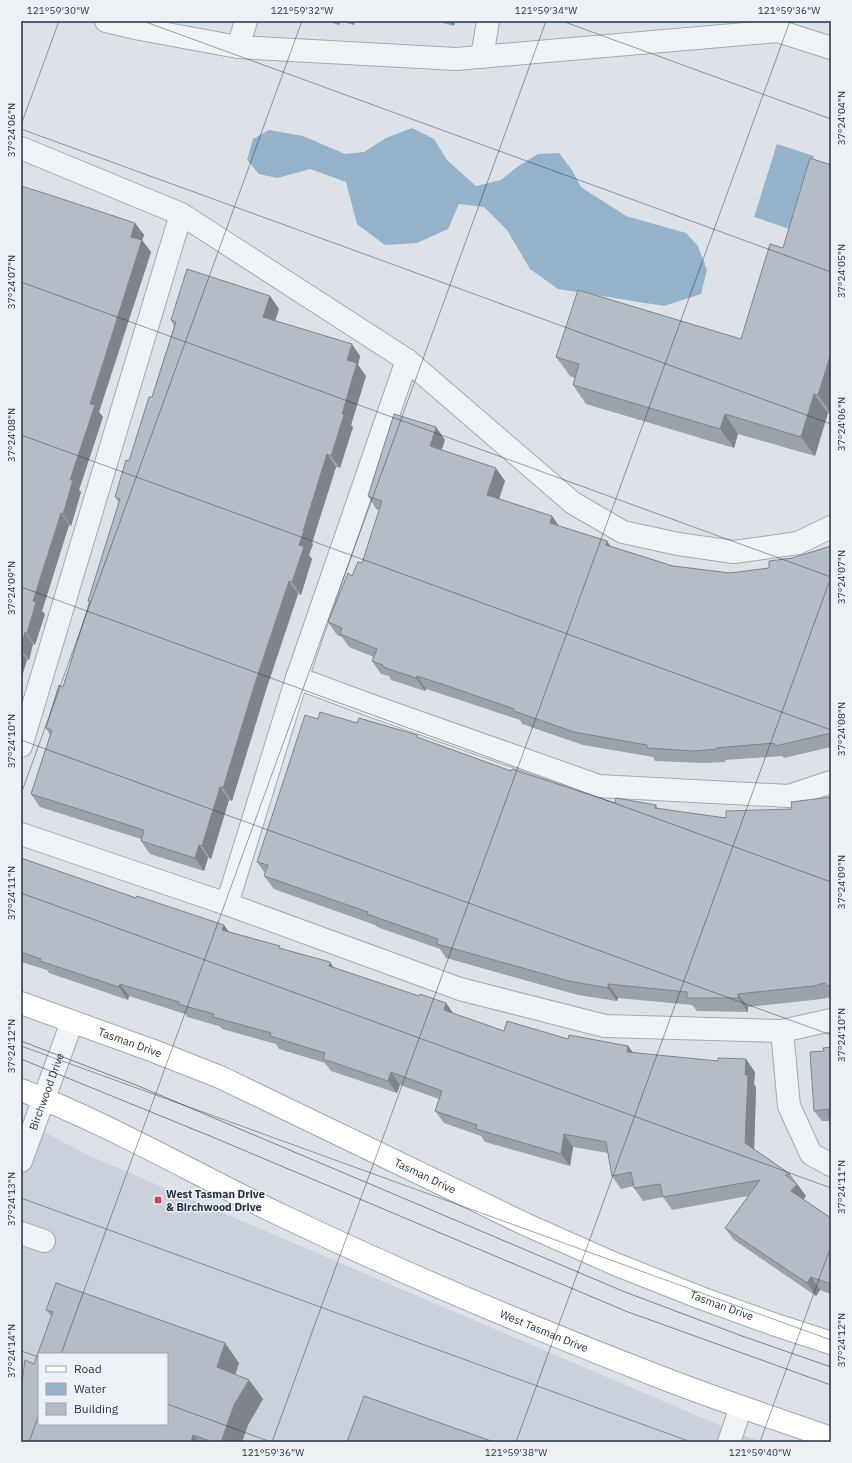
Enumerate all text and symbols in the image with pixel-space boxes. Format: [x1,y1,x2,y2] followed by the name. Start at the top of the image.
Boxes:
[27,4,89,17] text: 121°59'30"W
[271,4,333,17] text: 121°59'32"W
[515,4,577,17] text: 121°59'34"W
[758,4,820,17] text: 121°59'36"W
[835,91,848,145] text: 37°24'04"N
[5,103,18,157] text: 37°24'06"N
[835,244,848,298] text: 37°24'05"N
[5,255,18,309] text: 37°24'07"N
[835,397,848,451] text: 37°24'06"N
[5,408,18,462] text: 37°24'08"N
[835,550,848,604] text: 37°24'07"N
[5,561,18,615] text: 37°24'09"N
[835,702,848,756] text: 37°24'08"N
[5,714,18,768] text: 37°24'10"N
[835,855,848,909] text: 37°24'09"N
[5,866,18,920] text: 37°24'11"N
[835,1008,848,1062] text: 37°24'10"N
[5,1019,18,1073] text: 37°24'12"N
[96,1025,164,1061] street label: Tasman Drive
[26,1051,67,1132] street label: Birchwood Drive
[392,1155,458,1197] street label: Tasman Drive
[835,1160,848,1214] text: 37°24'11"N
[5,1172,18,1226] text: 37°24'13"N
[166,1187,265,1214] place label: West Tasman Drive & Birchwood Drive
[153,1195,163,1205] marker: West Tasman Drive & Birchwood Drive
[688,1287,756,1323] street label: Tasman Drive
[498,1306,590,1355] street label: West Tasman Drive
[835,1313,848,1367] text: 37°24'12"N
[5,1324,18,1378] text: 37°24'14"N
[38,1353,168,1425] legend
[74,1361,102,1376] text: Road
[74,1381,107,1396] text: Water
[74,1401,119,1416] text: Building
[242,1446,304,1459] text: 121°59'36"W
[485,1446,547,1459] text: 121°59'38"W
[729,1446,791,1459] text: 121°59'40"W

